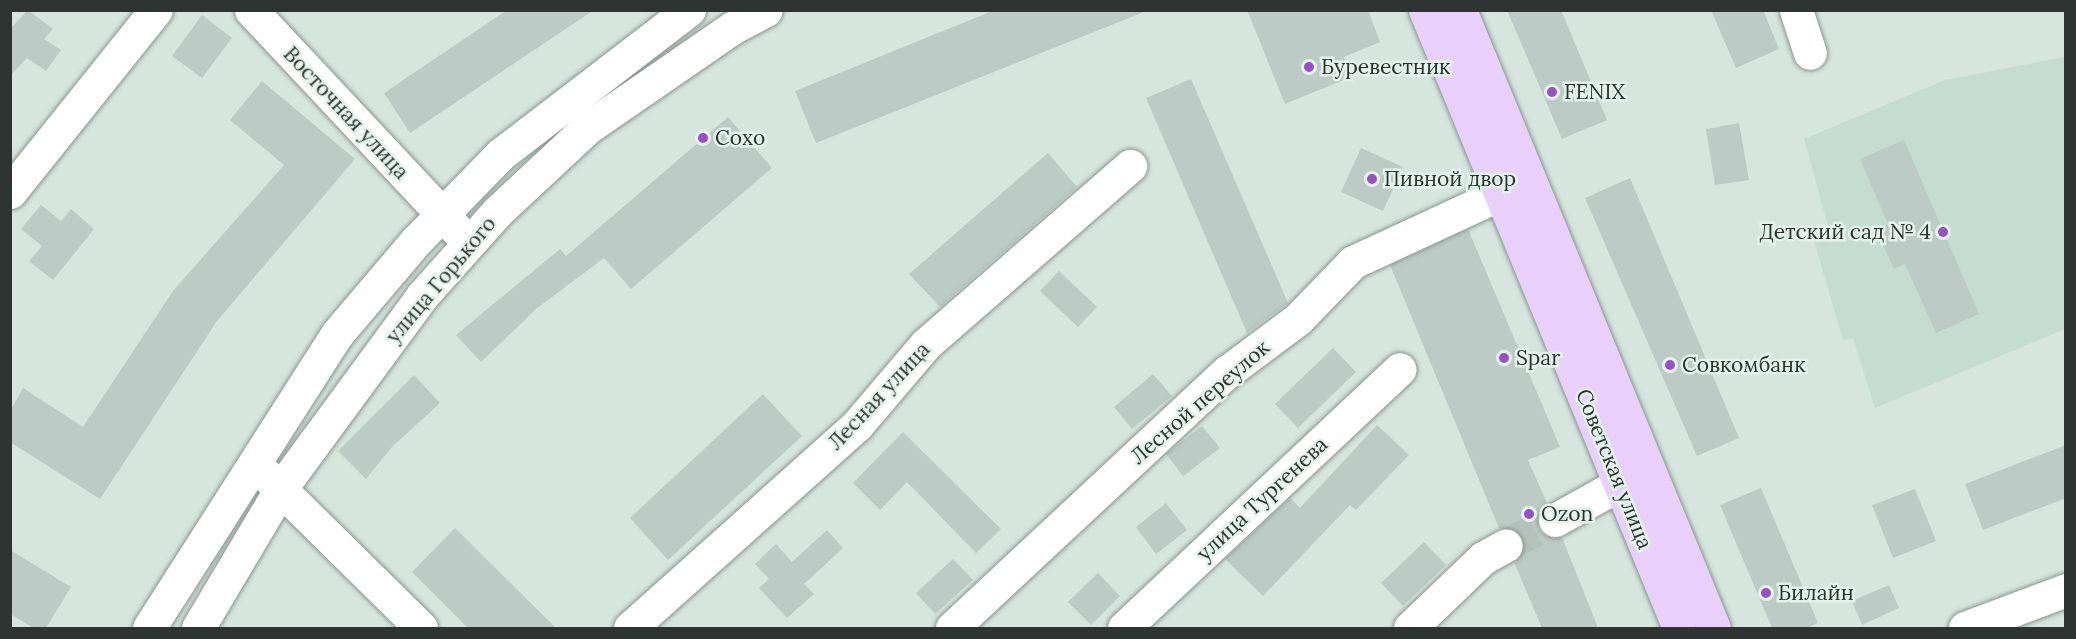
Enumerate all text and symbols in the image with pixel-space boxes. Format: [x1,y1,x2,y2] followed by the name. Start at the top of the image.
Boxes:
[278,41,414,185] street label: Восточная улица
[1321,54,1450,80] place label: Буревестник
[1302,60,1316,74] marker: Буревестник
[1564,79,1625,105] place label: FENIX
[1545,85,1559,99] marker: FENIX
[715,125,765,151] place label: Сохо
[696,131,710,145] marker: Сохо
[1384,166,1516,192] place label: Пивной двор
[1365,172,1379,186] marker: Пивной двор
[381,211,501,349] street label: улица Горького
[1759,219,1931,245] place label: Детский сад № 4
[1936,225,1950,239] marker: Детский сад № 4
[1125,335,1275,469] street label: Лесной переулок
[823,337,935,455] street label: Лесная улица
[1516,345,1560,371] place label: Spar
[1497,351,1511,365] marker: Spar
[1682,352,1805,378] place label: Совкомбанк
[1663,358,1677,372] marker: Совкомбанк
[1570,385,1658,553] street label: Советская улица
[1191,432,1333,566] street label: улица Тургенева
[1541,501,1593,527] place label: Ozon
[1522,507,1536,521] marker: Ozon
[1778,580,1854,606] place label: Билайн
[1759,586,1773,600] marker: Билайн

